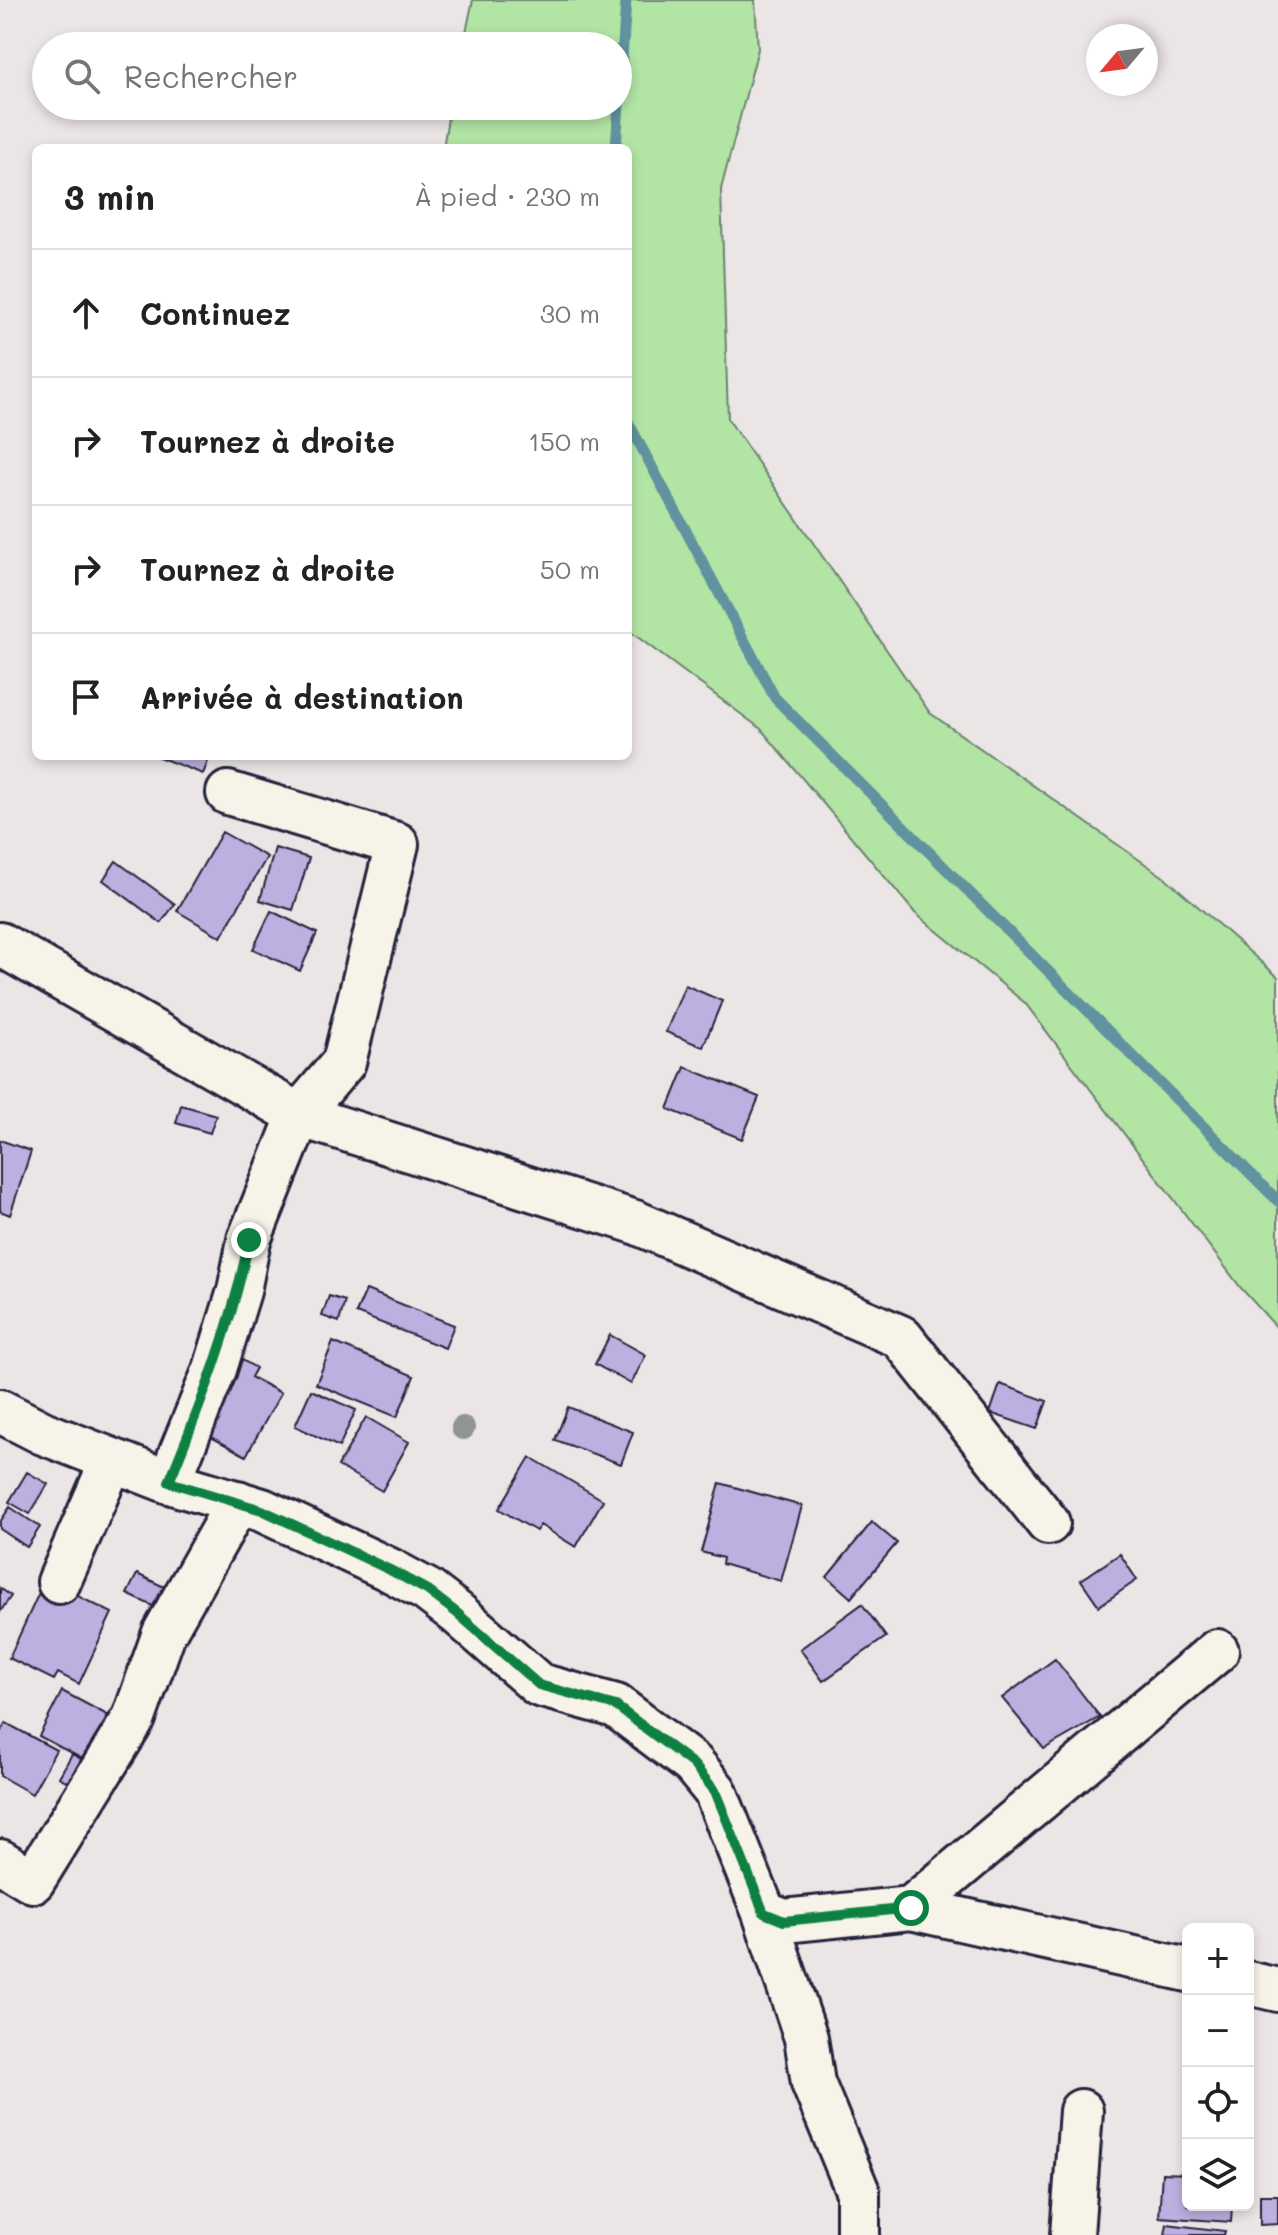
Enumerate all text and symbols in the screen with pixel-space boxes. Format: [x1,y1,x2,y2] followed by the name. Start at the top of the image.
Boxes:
[1086,24,1158,96] north arrow
[32,32,632,120] search box
[60,54,104,98] icon: search
[124,56,298,96] text: Rechercher
[64,174,155,219] text: 3 min
[414,179,600,213] text: À pied · 230 m
[64,291,108,335] icon: ahead
[140,293,290,333] text: Continuez
[540,296,600,330] text: 30 m
[64,419,108,463] icon: right
[140,421,395,461] text: Tournez à droite
[528,424,600,458] text: 150 m
[64,547,108,591] icon: right
[140,549,395,589] text: Tournez à droite
[540,552,600,586] text: 50 m
[64,675,108,719] icon: arrive
[140,677,463,717] text: Arrivée à destination
[231,1222,267,1258] route end
[893,1890,929,1926] route start
[1182,1923,1254,2211] map controls
[1182,1923,1254,1995] button: +
[1182,1995,1254,2067] button: −
[1182,2067,1254,2139] button: locate
[1182,2139,1254,2211] button: layers

